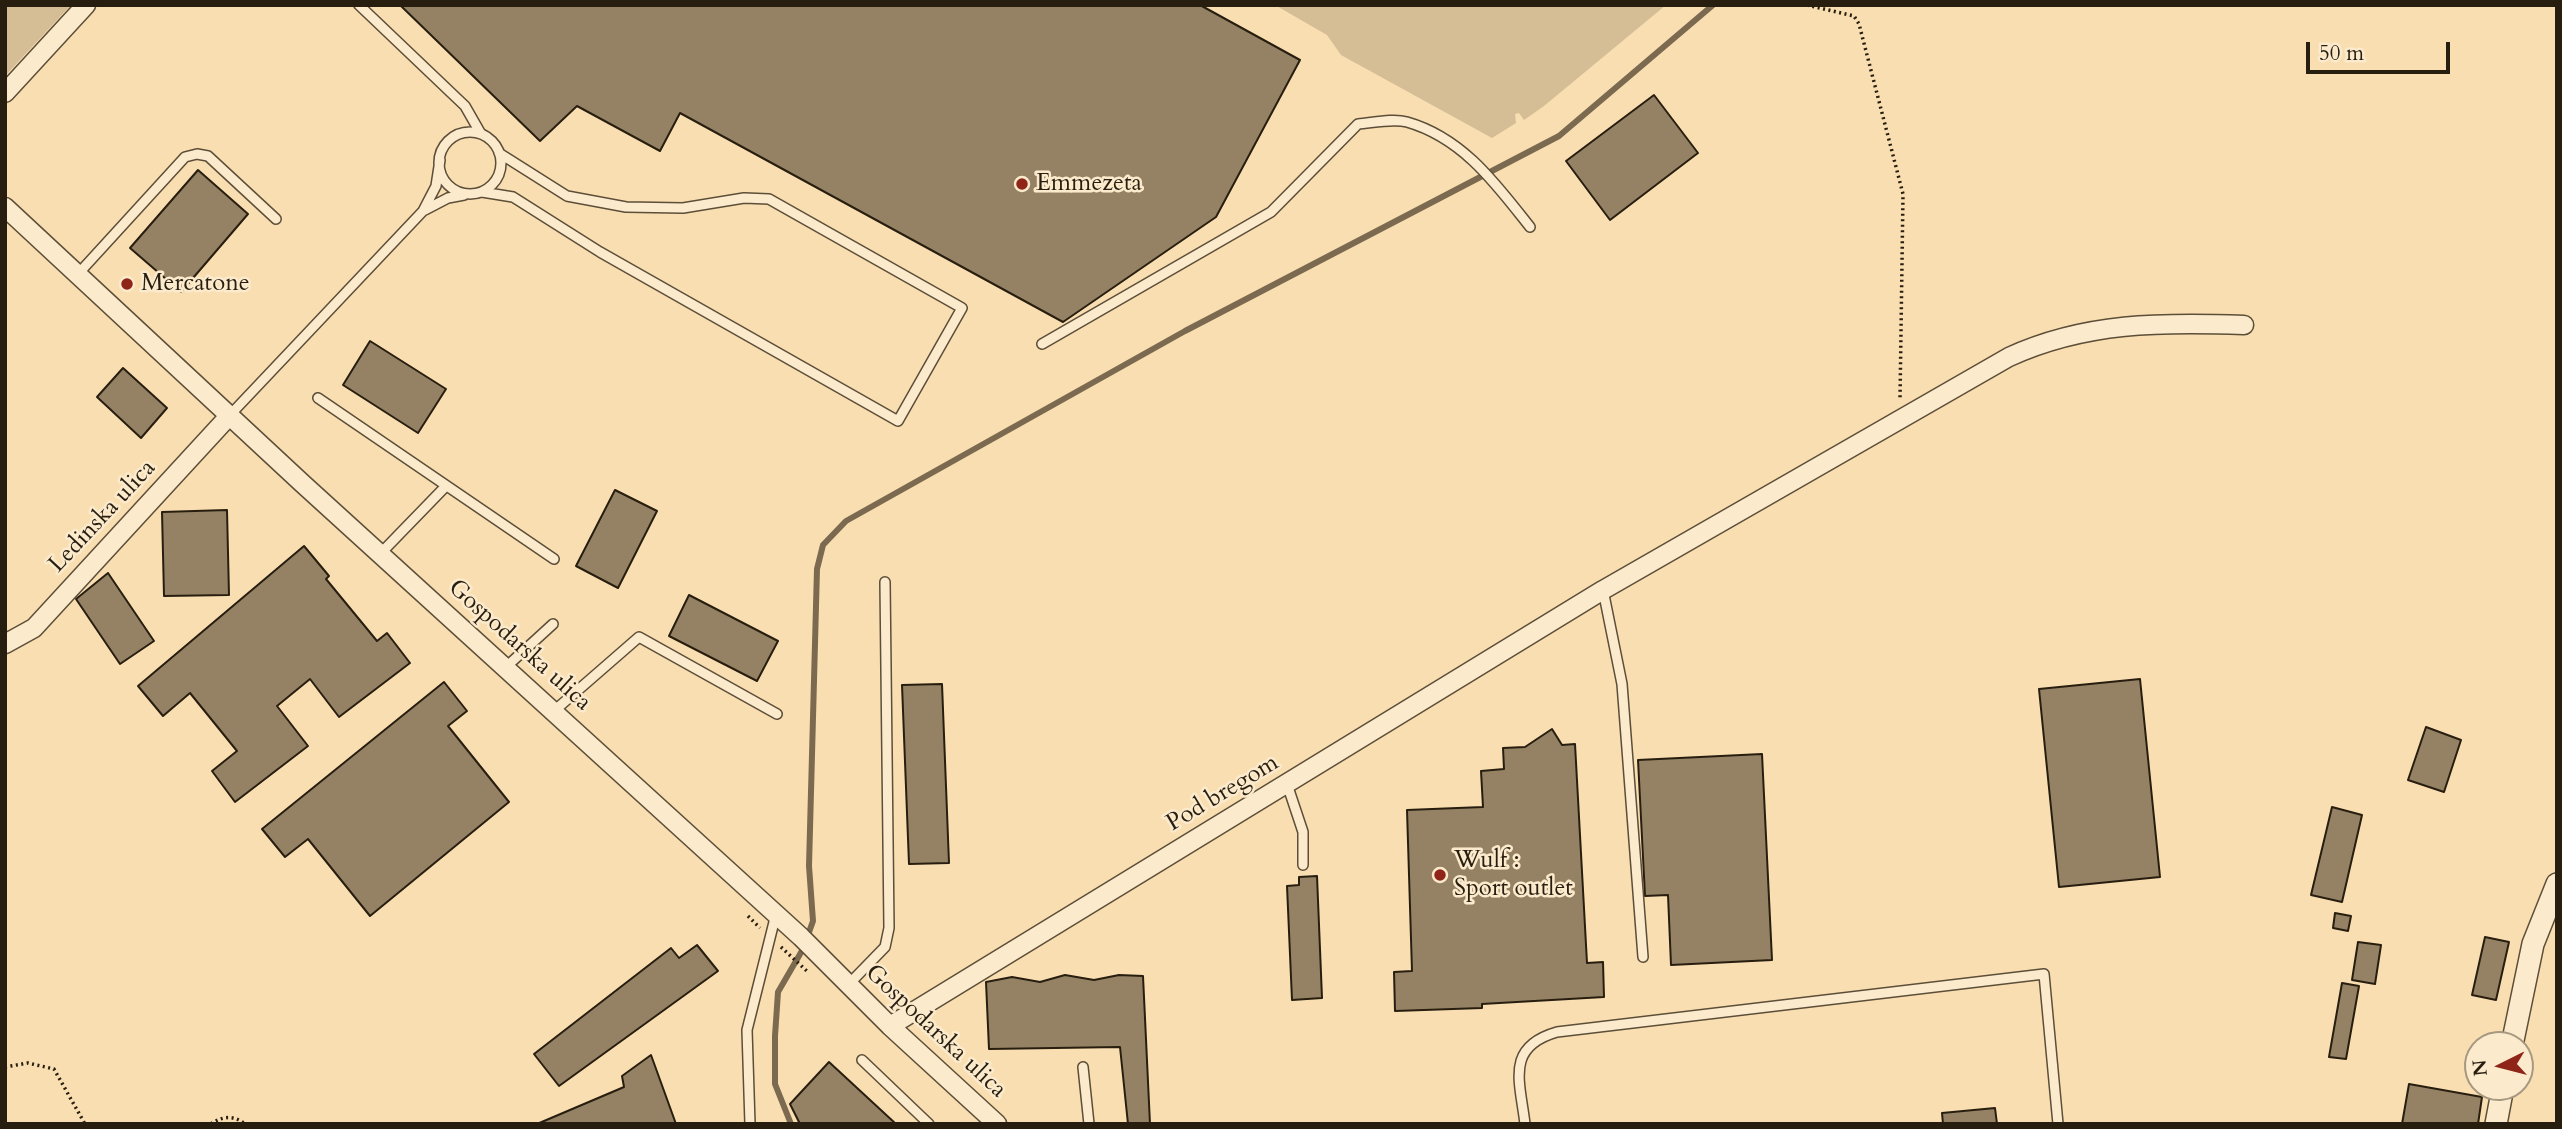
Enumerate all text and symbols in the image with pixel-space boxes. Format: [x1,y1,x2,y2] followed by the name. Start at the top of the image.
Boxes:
[2310,28,2454,72] scale bar
[2319,39,2364,68] text: 50 m
[1036,170,1142,198] place label: Emmezeta
[1014,176,1030,192] marker: Emmezeta
[141,270,250,298] place label: Mercatone
[119,276,135,292] marker: Mercatone
[43,455,163,579] street label: Ledinska ulica
[441,574,597,718] street label: Gospodarska ulica
[1162,749,1284,839] street label: Pod bregom
[1454,847,1573,903] place label: Wulf : Sport outlet
[1432,867,1448,883] marker: Wulf : Sport outlet
[858,959,1012,1105] street label: Gospodarska ulica
[2464,1031,2534,1101] north arrow
[2466,1058,2494,1078] text: N

